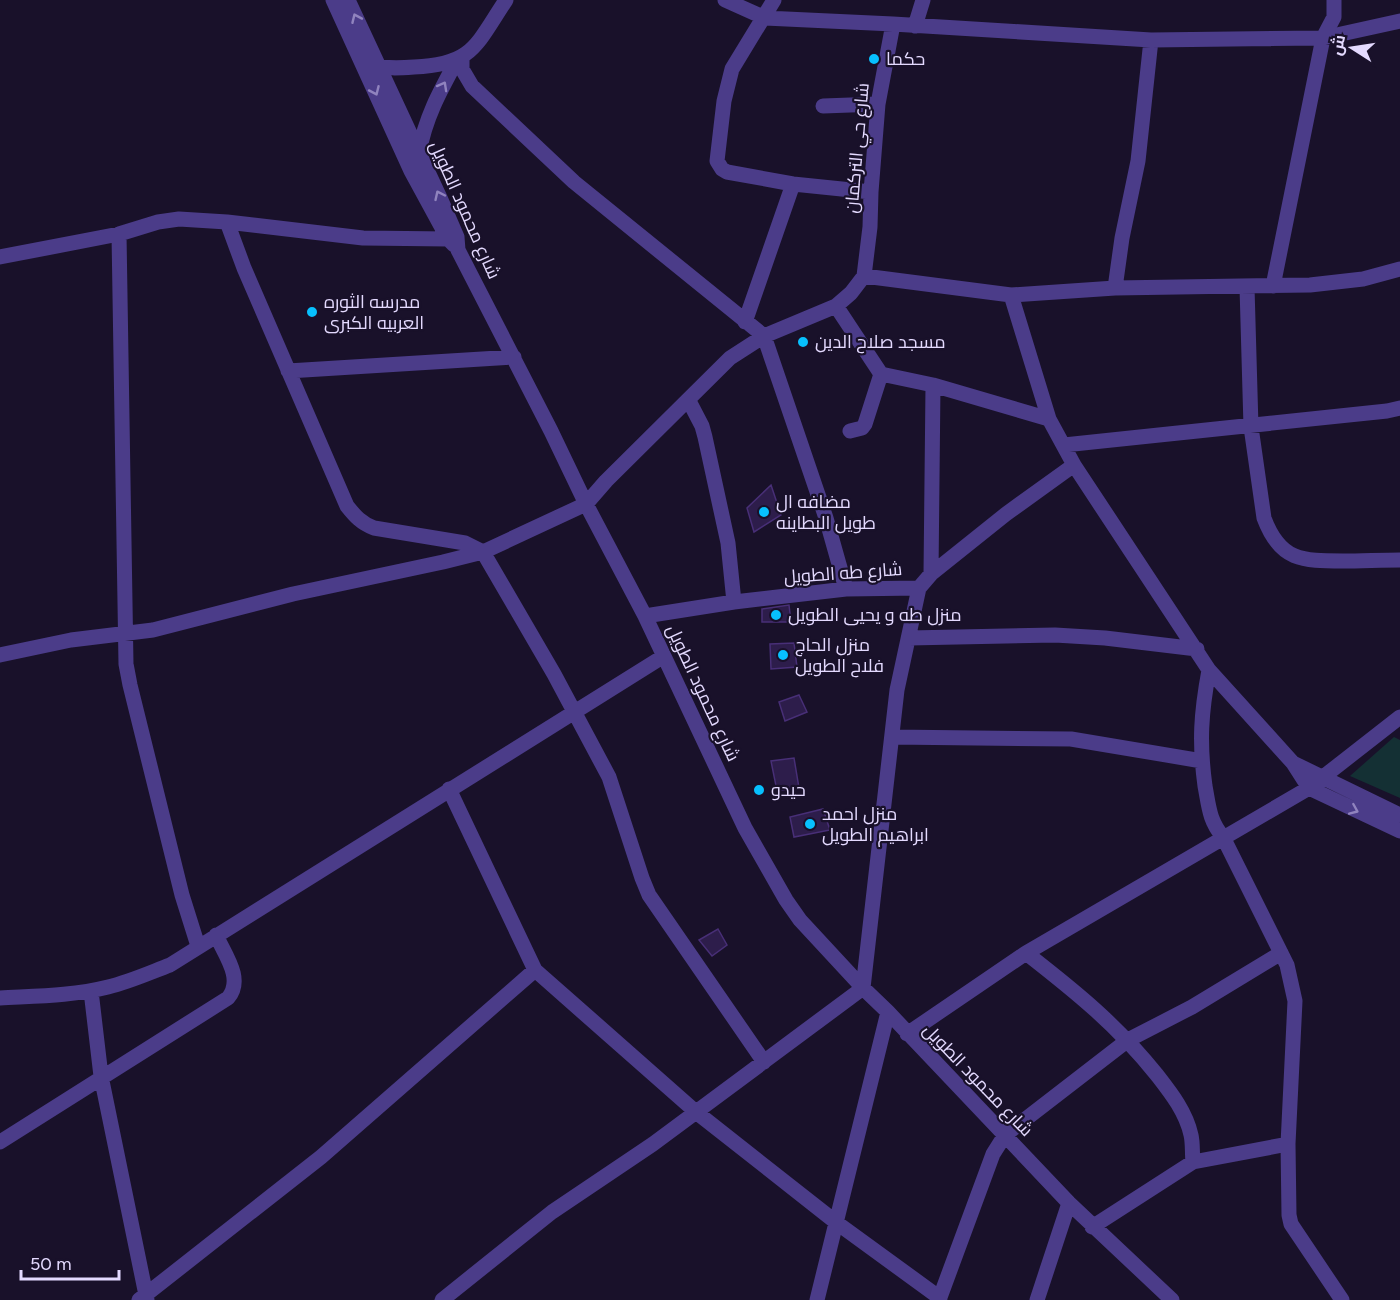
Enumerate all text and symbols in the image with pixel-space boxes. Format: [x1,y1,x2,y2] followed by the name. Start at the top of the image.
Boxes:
[352,14,364,25] one-way arrow
[1322,18,1382,78] north arrow
[1326,33,1349,57] text: ش
[886,48,925,70] place label: حكما
[867,52,881,66] marker: حكما
[436,82,447,92] one-way arrow
[840,82,877,214] street label: شارع حي التركمان
[368,85,380,96] one-way arrow
[424,138,505,283] street label: شارع محمود الطويل
[434,191,446,202] one-way arrow
[324,291,424,334] place label: مدرسه الثوره العربيه الكبرى
[305,305,319,319] marker: مدرسه الثوره العربيه الكبرى
[815,331,946,354] place label: مسجد صلاح الدين
[796,335,810,349] marker: مسجد صلاح الدين
[776,491,876,534] place label: مضافه ال طويل البطاينه
[757,505,771,519] marker: مضافه ال طويل البطاينه
[783,558,903,589] street label: شارع طه الطويل
[788,604,962,626] place label: منزل طه و يحيى الطويل
[769,608,783,622] marker: منزل طه و يحيى الطويل
[661,621,744,765] street label: شارع محمود الطويل
[795,634,884,678] place label: منزل الحاج فلاح الطويل
[776,648,790,662] marker: منزل الحاج فلاح الطويل
[771,779,806,801] place label: حيدو
[752,783,766,797] marker: حيدو
[822,803,929,847] place label: منزل احمد ابراهيم الطويل
[1348,803,1359,815] one-way arrow
[803,817,817,831] marker: منزل احمد ابراهيم الطويل
[918,1019,1037,1142] street label: شارع محمود الطويل
[21,1243,118,1281] scale bar
[30,1253,72,1275] text: 50 m

